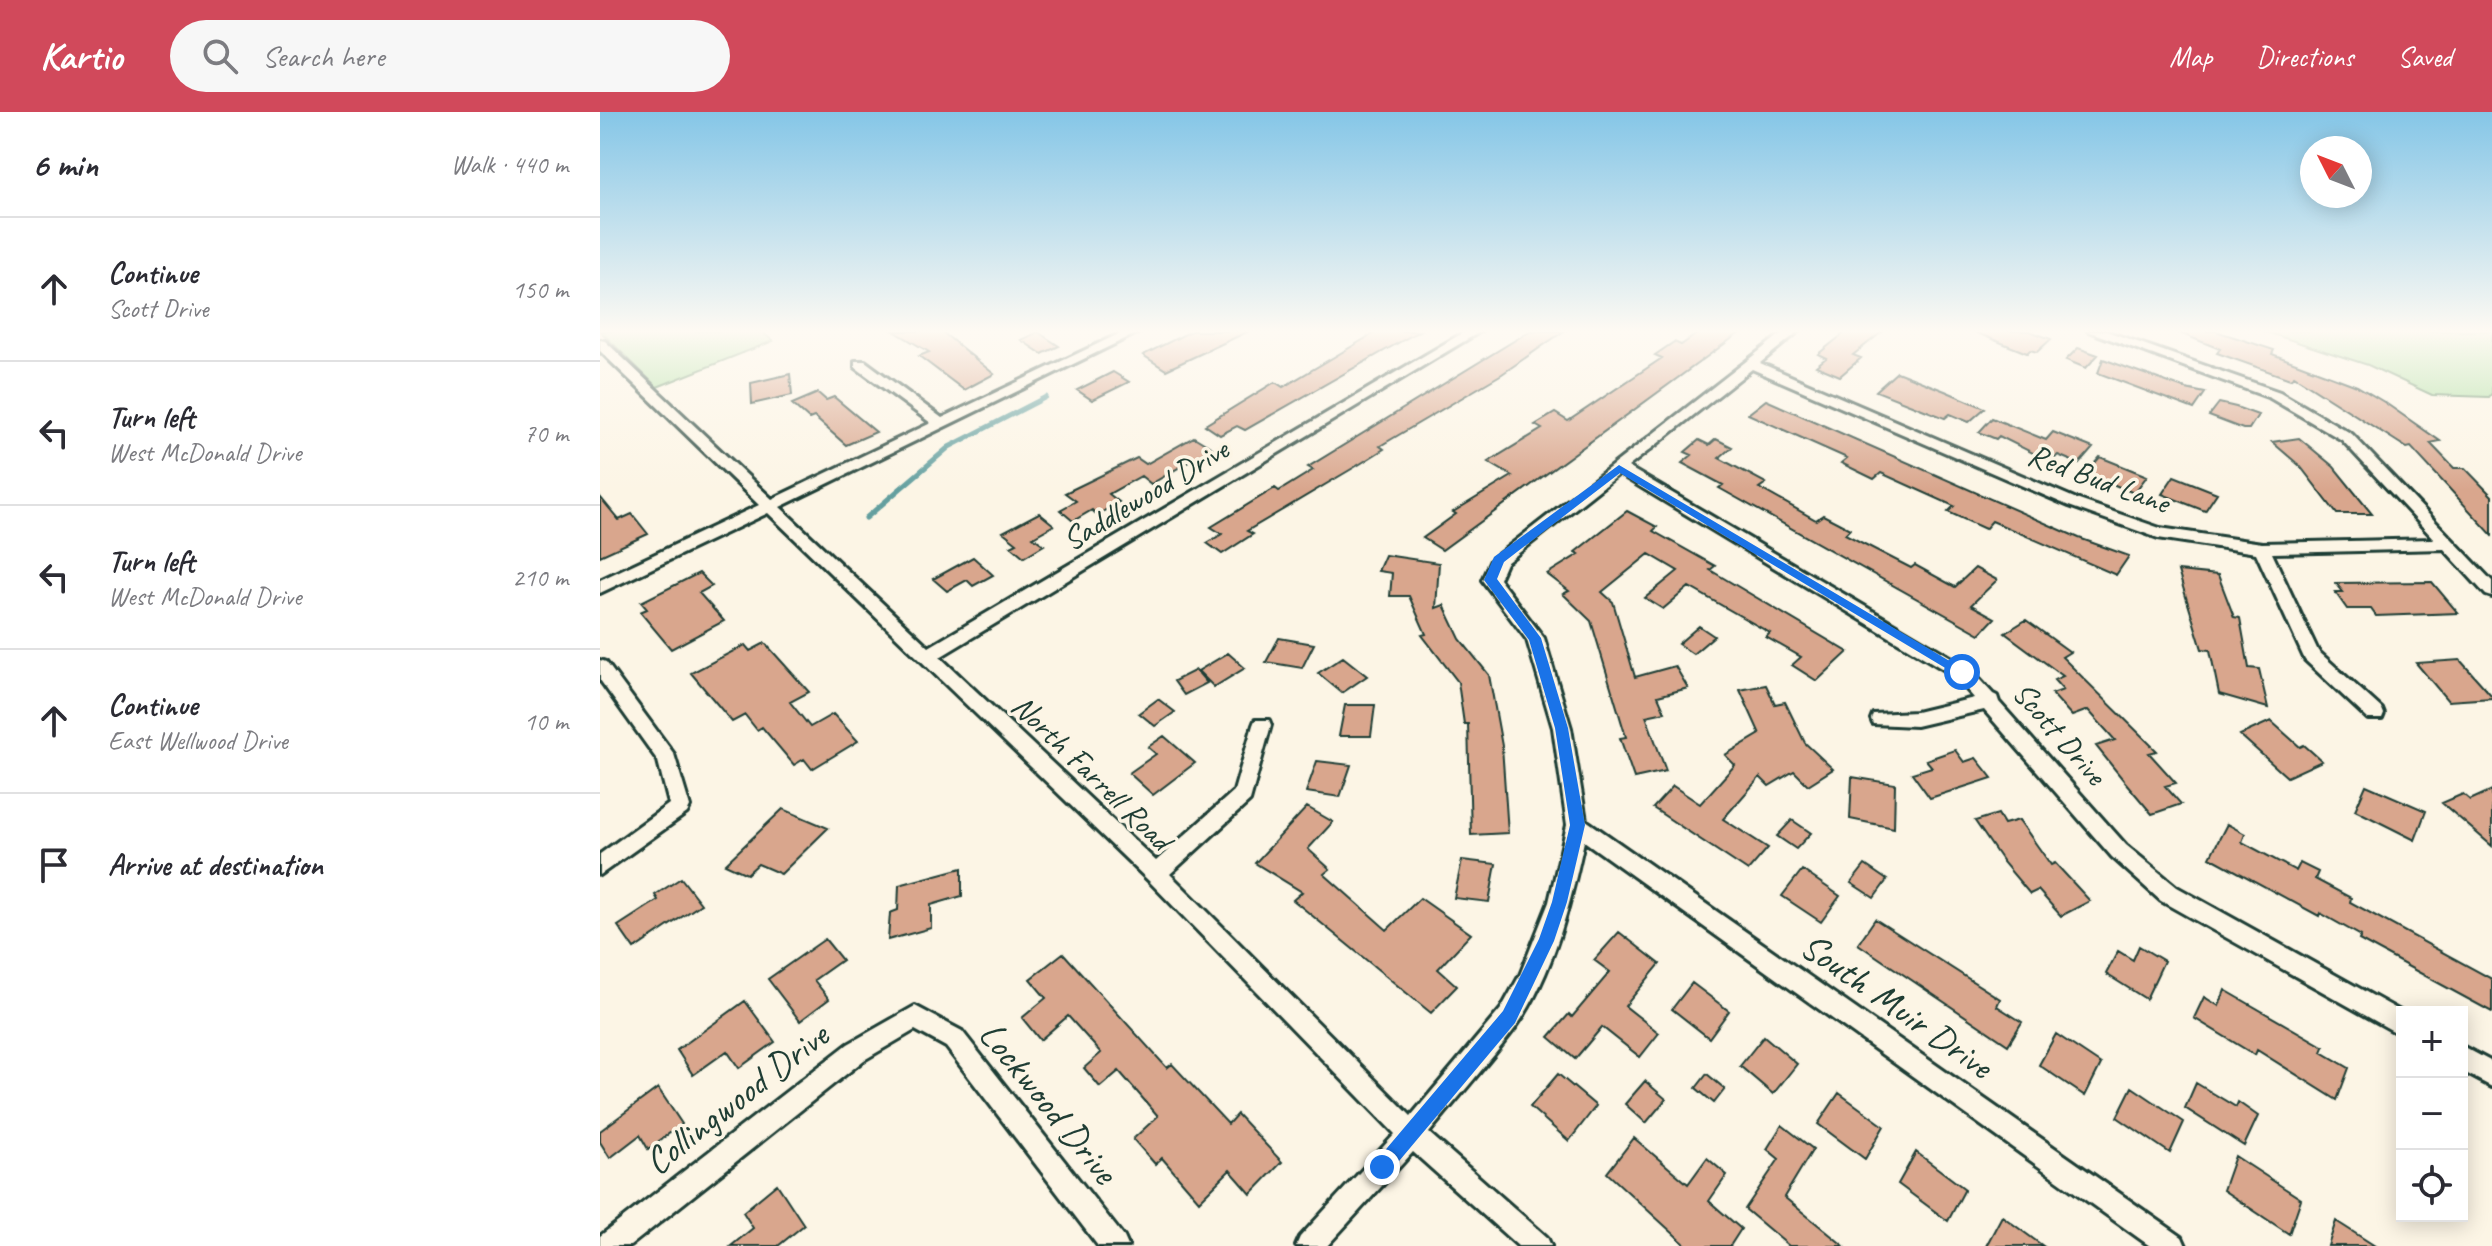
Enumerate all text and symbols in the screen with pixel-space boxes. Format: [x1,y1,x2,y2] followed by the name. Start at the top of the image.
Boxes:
[170,20,730,92] search box
[40,33,122,80] text: Kartio
[198,34,242,78] icon: search
[262,37,384,75] text: Search here
[2169,39,2212,74] text: Map
[2256,39,2354,74] text: Directions
[2398,39,2452,74] text: Saved
[2300,136,2372,208] north arrow
[32,143,98,186] text: 6 min
[451,148,568,181] text: Walk · 440 m
[108,254,198,292] text: Continue
[32,267,76,311] icon: ahead
[512,273,568,306] text: 150 m
[108,292,208,325] text: Scott Drive
[108,398,195,436] text: Turn left
[32,411,76,455] icon: left
[524,417,568,450] text: 70 m
[1055,427,1238,560] street label: Saddlewood Drive
[2022,434,2178,524] street label: Red Bud Lane
[108,436,301,469] text: West McDonald Drive
[108,542,195,580] text: Turn left
[32,555,76,599] icon: left
[512,561,568,594] text: 210 m
[108,580,301,613] text: West McDonald Drive
[1944,654,1980,690] route start
[2004,673,2117,795] street label: Scott Drive
[108,686,198,724] text: Continue
[1003,686,1184,863] street label: North Farrell Road
[32,699,76,743] icon: ahead
[524,705,568,738] text: 10 m
[108,724,288,757] text: East Wellwood Drive
[32,843,76,887] icon: arrive
[108,846,323,884] text: Arrive at destination
[1792,922,2004,1090] street label: South Muir Drive
[2396,1006,2468,1222] map controls
[2396,1006,2468,1078] button: +
[635,1010,840,1185] street label: Collingwood Drive
[969,1012,1130,1195] street label: Lockwood Drive
[2396,1078,2468,1150] button: −
[1364,1149,1400,1185] route end
[2396,1150,2468,1222] button: locate

